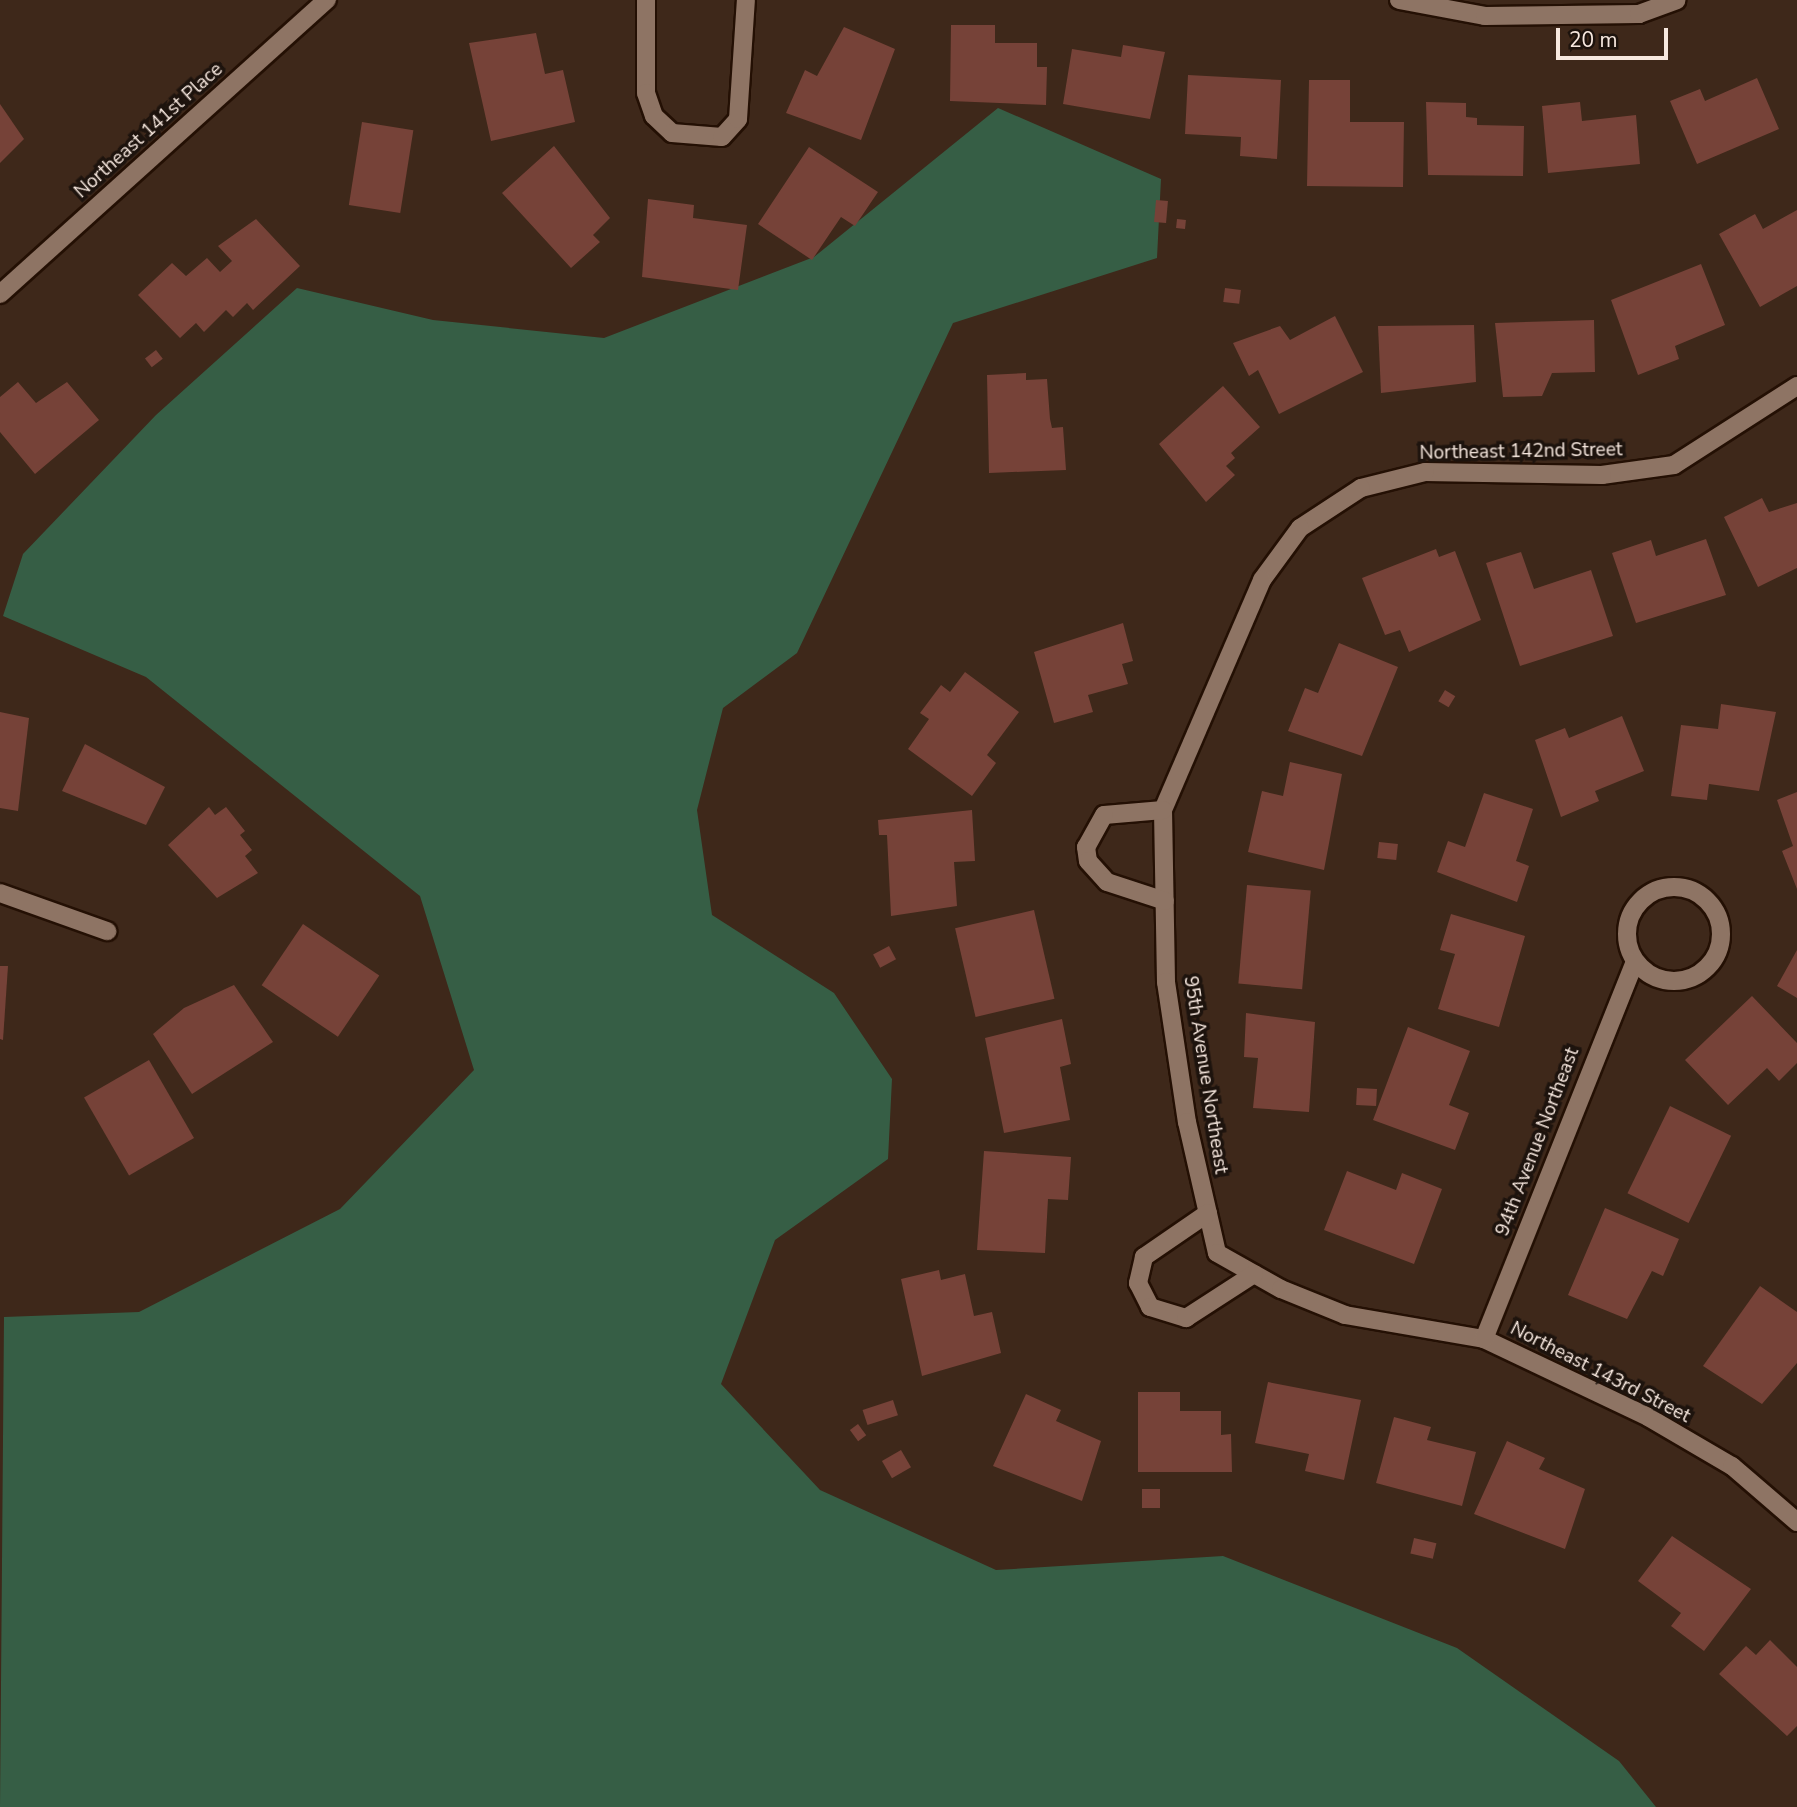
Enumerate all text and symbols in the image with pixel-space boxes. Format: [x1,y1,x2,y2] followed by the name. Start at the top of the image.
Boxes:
[1559,14,1671,58] scale bar
[1569,26,1618,54] text: 20 m
[70,59,228,203] street label: Northeast 141st Place
[1419,439,1623,465] street label: Northeast 142nd Street
[1178,974,1232,1176] street label: 95th Avenue Northeast
[1492,1045,1584,1239] street label: 94th Avenue Northeast
[1506,1318,1694,1428] street label: Northeast 143rd Street

